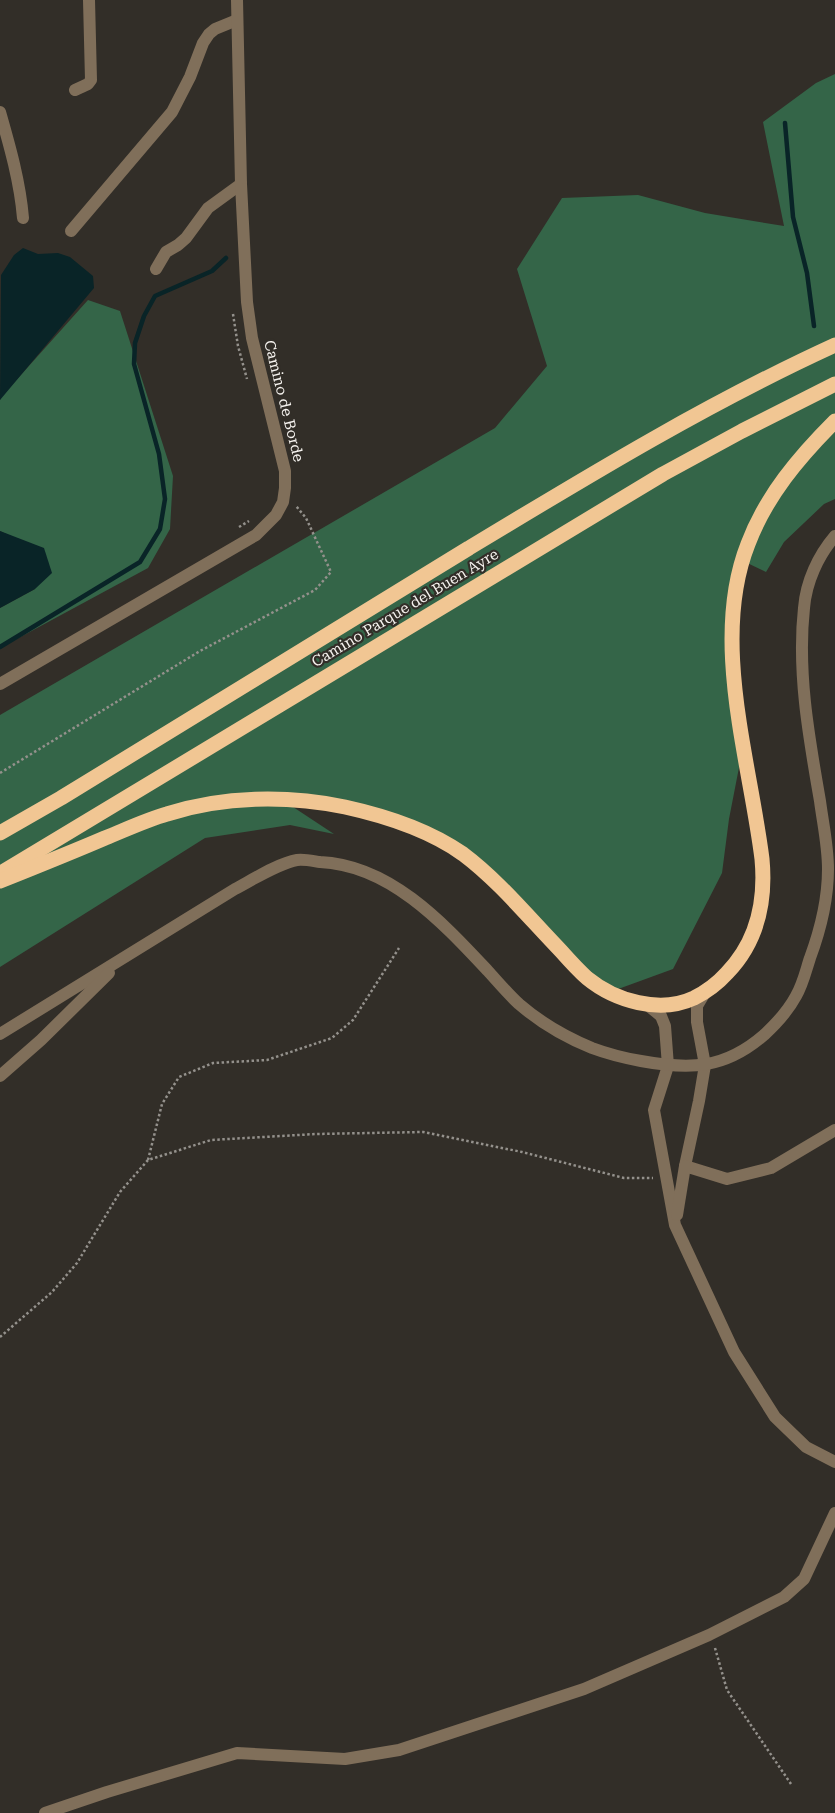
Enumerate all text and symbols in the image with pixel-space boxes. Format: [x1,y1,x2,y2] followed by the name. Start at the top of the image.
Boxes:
[260,338,308,464] street label: Camino de Borde
[308,545,502,671] street label: Camino Parque del Buen Ayre

